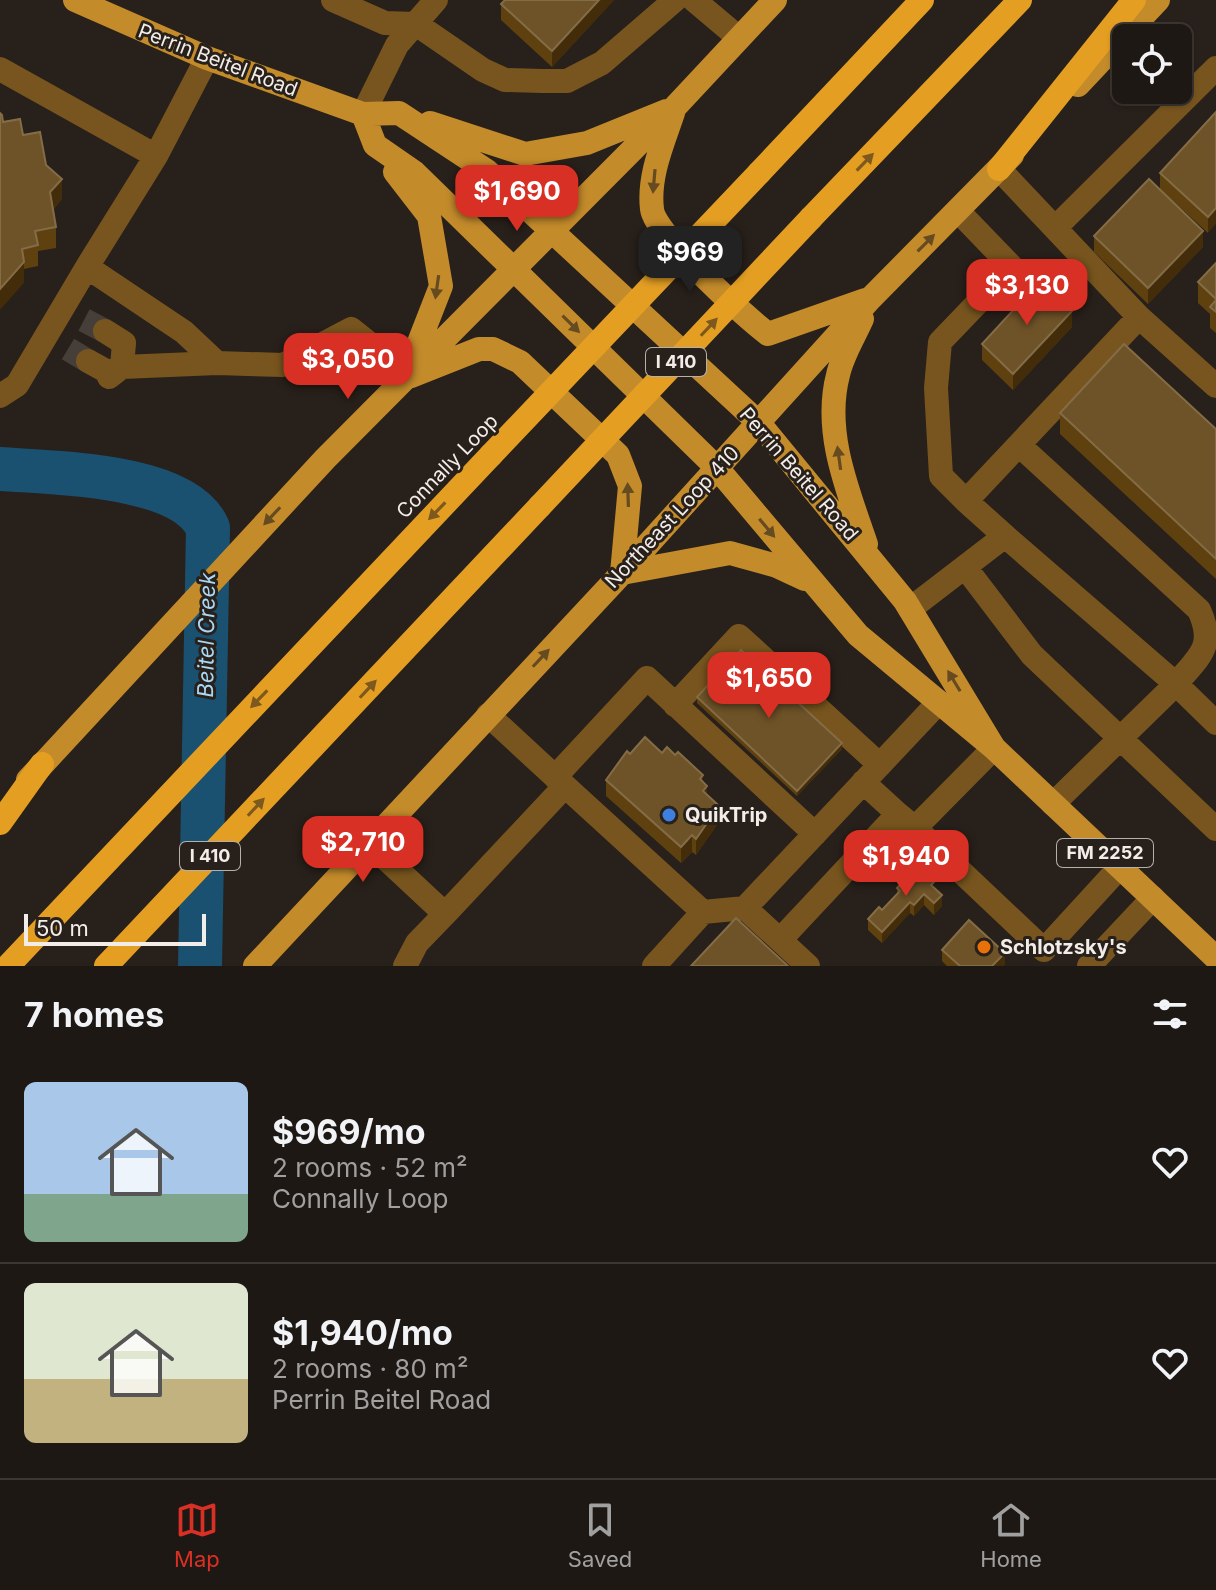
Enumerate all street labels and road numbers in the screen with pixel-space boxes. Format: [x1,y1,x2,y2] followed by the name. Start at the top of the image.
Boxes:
[135,19,301,101] street label: Perrin Beitel Road
[646,348,706,376] road number: I 410
[735,403,863,545] street label: Perrin Beitel Road
[391,409,503,523] street label: Connally Loop
[600,441,744,593] street label: Northeast Loop 410
[1057,839,1153,867] road number: FM 2252
[180,842,240,870] road number: I 410

